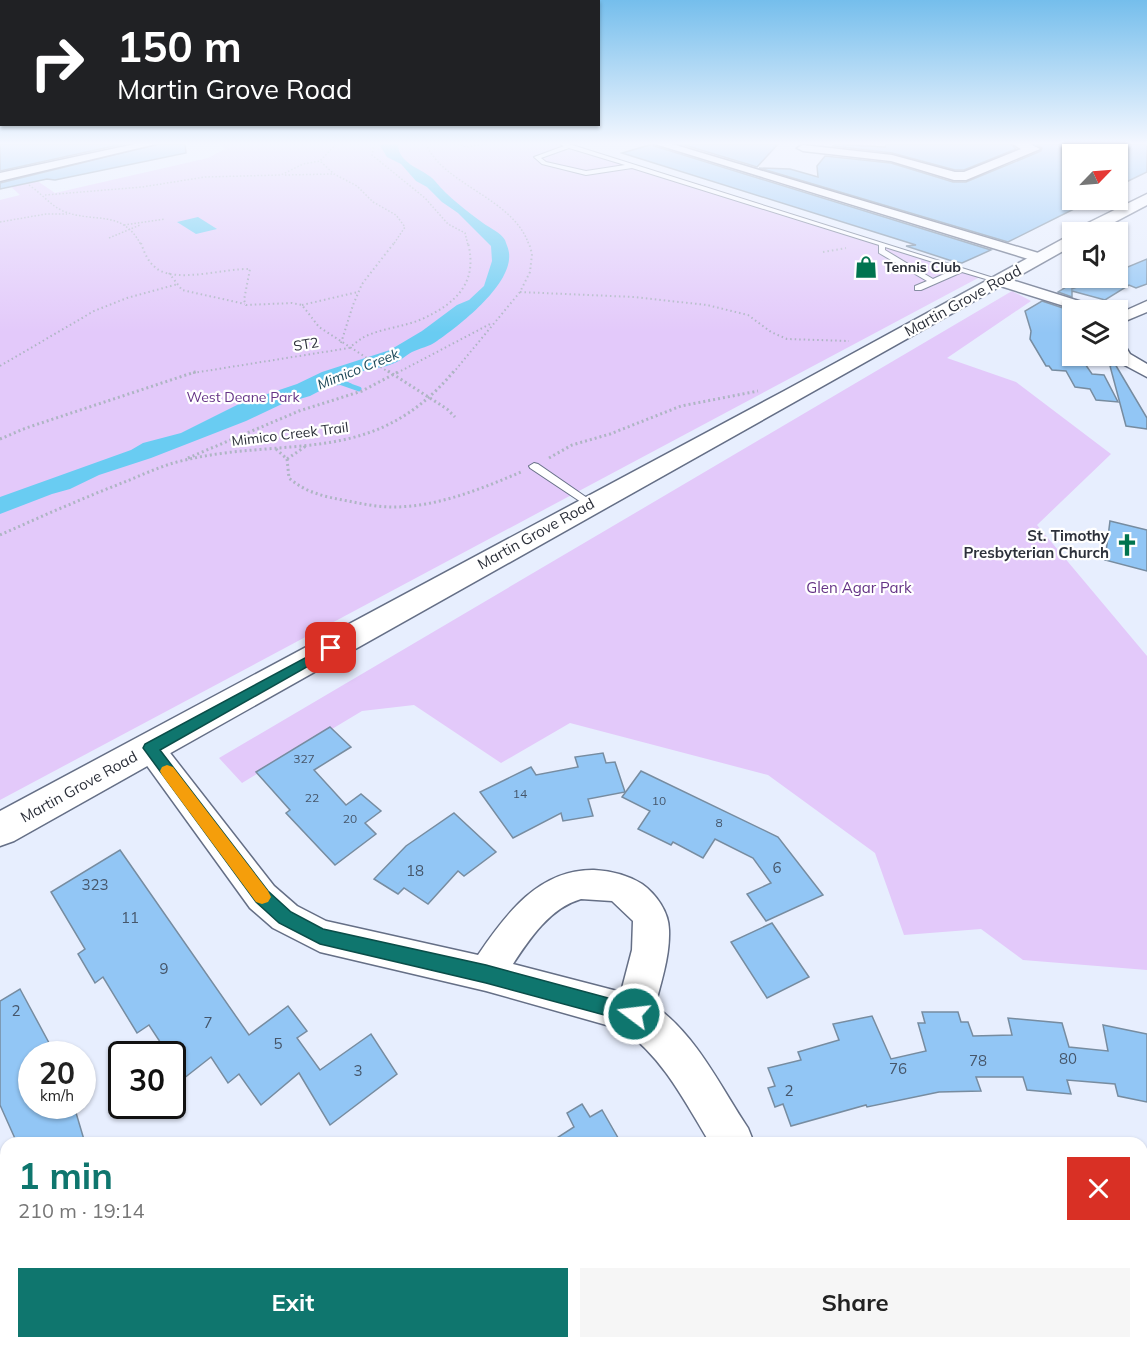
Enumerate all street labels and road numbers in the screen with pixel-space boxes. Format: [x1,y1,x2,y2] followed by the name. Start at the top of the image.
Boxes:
[901,261,1025,341] street label: Martin Grove Road
[292,333,320,355] street label: ST2
[231,418,349,450] street label: Mimico Creek Trail
[474,494,598,574] street label: Martin Grove Road
[17,747,141,827] street label: Martin Grove Road

